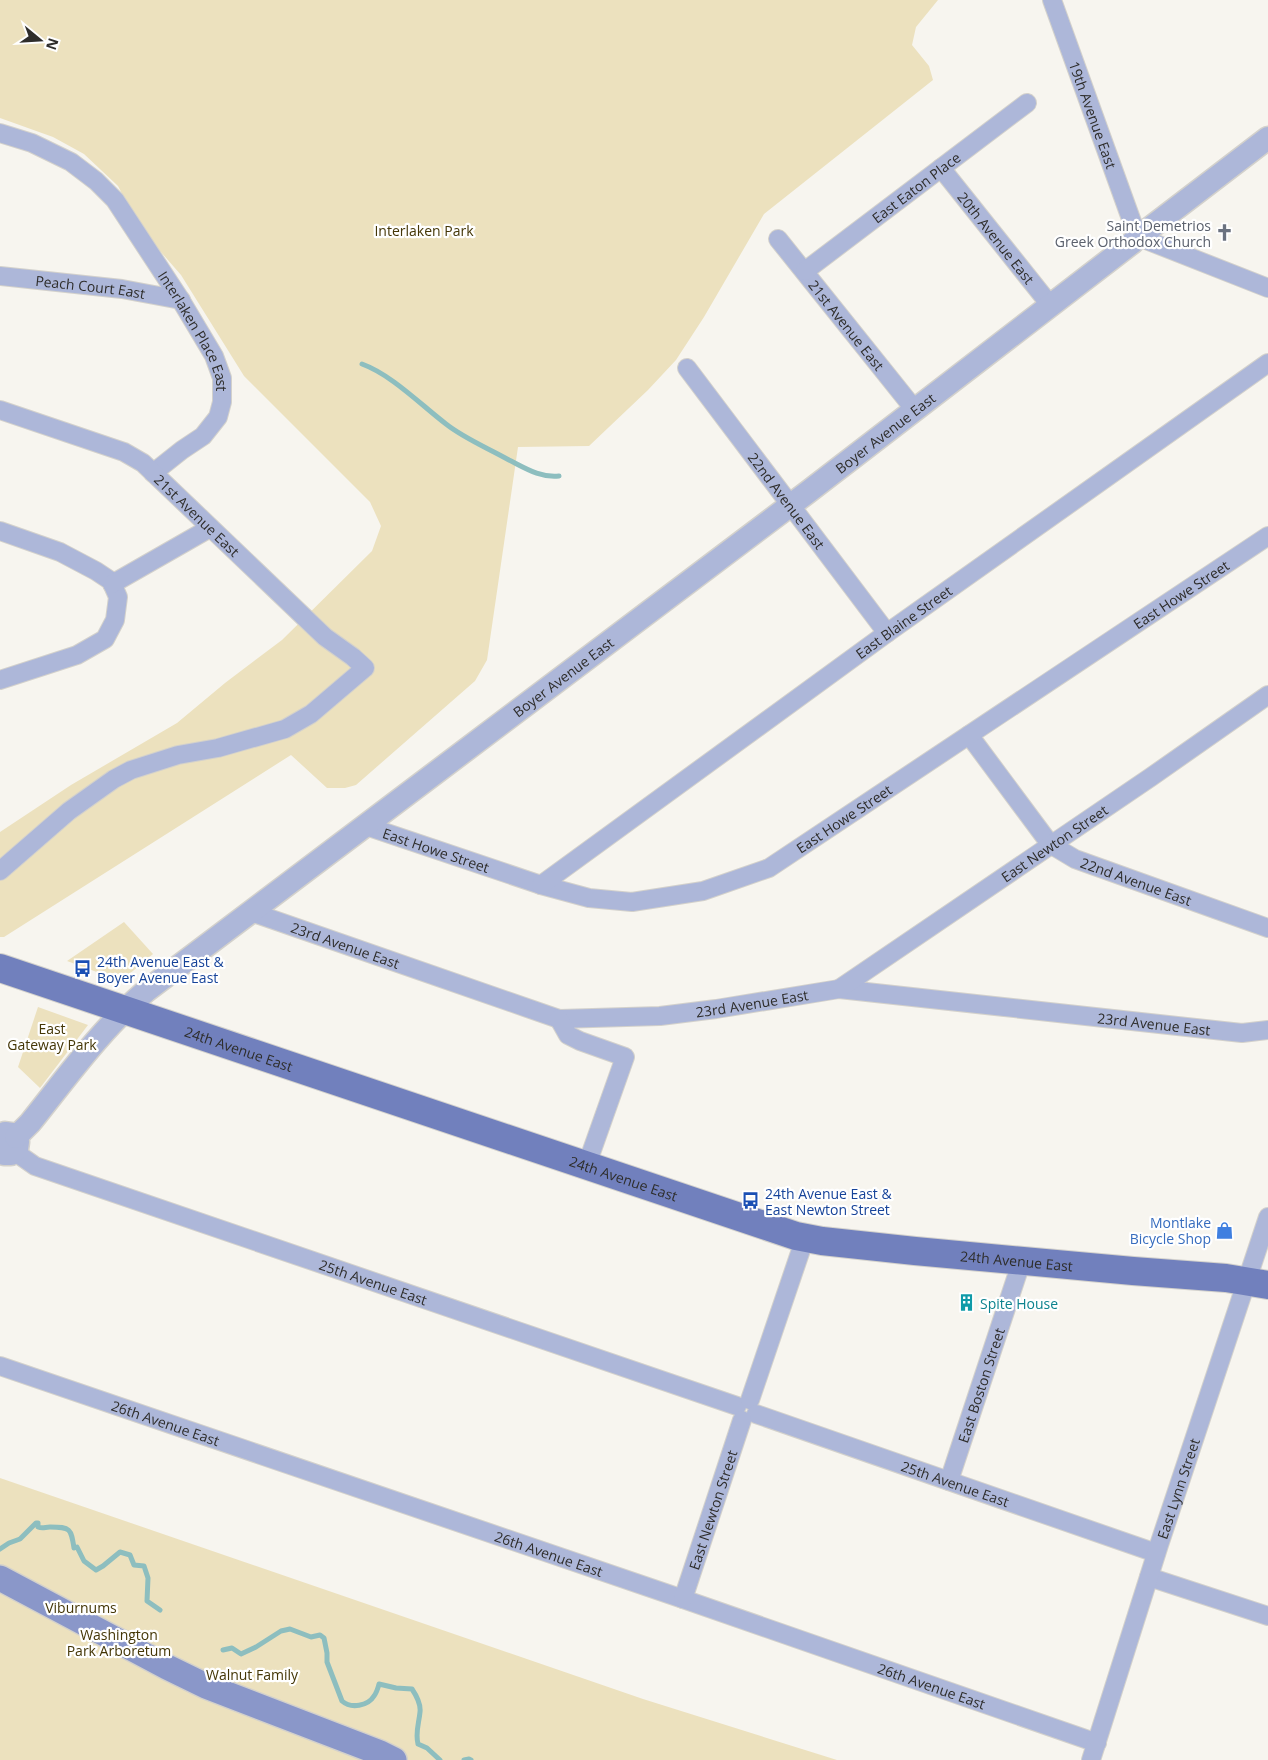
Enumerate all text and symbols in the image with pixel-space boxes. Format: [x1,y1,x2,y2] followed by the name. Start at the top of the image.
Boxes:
[15,15,65,65] north arrow
[42,36,64,53] text: N
[1065,58,1122,171] street label: 19th Avenue East
[868,147,964,227] street label: East Eaton Place
[954,188,1039,288] street label: 20th Avenue East
[1055,216,1211,251] place label: Saint Demetrios Greek Orthodox Church
[374,221,474,240] park label: Interlaken Park
[1215,223,1235,243] church icon: Saint Demetrios Greek Orthodox Church
[154,267,232,391] street label: Interlaken Place East
[35,270,147,303] street label: Peach Court East
[805,276,889,374] street label: 21st Avenue East
[831,388,939,477] street label: Boyer Avenue East
[744,448,830,553] street label: 22nd Avenue East
[151,470,244,560] street label: 21st Avenue East
[1129,555,1232,633] street label: East Howe Street
[851,581,955,663] street label: East Blaine Street
[509,633,617,721] street label: Boyer Avenue East
[792,780,895,857] street label: East Howe Street
[997,800,1111,886] street label: East Newton Street
[380,823,492,876] street label: East Howe Street
[1078,852,1194,909] street label: 22nd Avenue East
[289,917,402,972] street label: 23rd Avenue East
[97,952,224,987] place label: 24th Avenue East & Boyer Avenue East
[73,959,93,979] bus stop icon: 24th Avenue East & Boyer Avenue East
[695,985,810,1021] street label: 23rd Avenue East
[1096,1008,1211,1039] street label: 23rd Avenue East
[7,1019,97,1054] park label: East Gateway Park
[182,1021,295,1075] street label: 24th Avenue East
[567,1151,680,1205] street label: 24th Avenue East
[765,1184,892,1219] place label: 24th Avenue East & East Newton Street
[741,1191,761,1211] bus stop icon: 24th Avenue East & East Newton Street
[1130,1213,1211,1248] place label: Montlake Bicycle Shop
[1215,1220,1235,1240] shop icon: Montlake Bicycle Shop
[960,1246,1074,1275] street label: 24th Avenue East
[317,1254,430,1309] street label: 25th Avenue East
[956,1293,976,1313] building icon: Spite House
[980,1294,1058,1313] place label: Spite House
[953,1325,1008,1445] street label: East Boston Street
[109,1395,222,1450] street label: 26th Avenue East
[1152,1436,1203,1541] street label: East Lynn Street
[684,1447,741,1572] street label: East Newton Street
[899,1456,1012,1511] street label: 25th Avenue East
[492,1526,605,1580] street label: 26th Avenue East
[45,1598,117,1617] park label: Viburnums
[67,1625,171,1660] park label: Washington Park Arboretum
[875,1658,988,1713] street label: 26th Avenue East
[206,1665,299,1684] park label: Walnut Family

